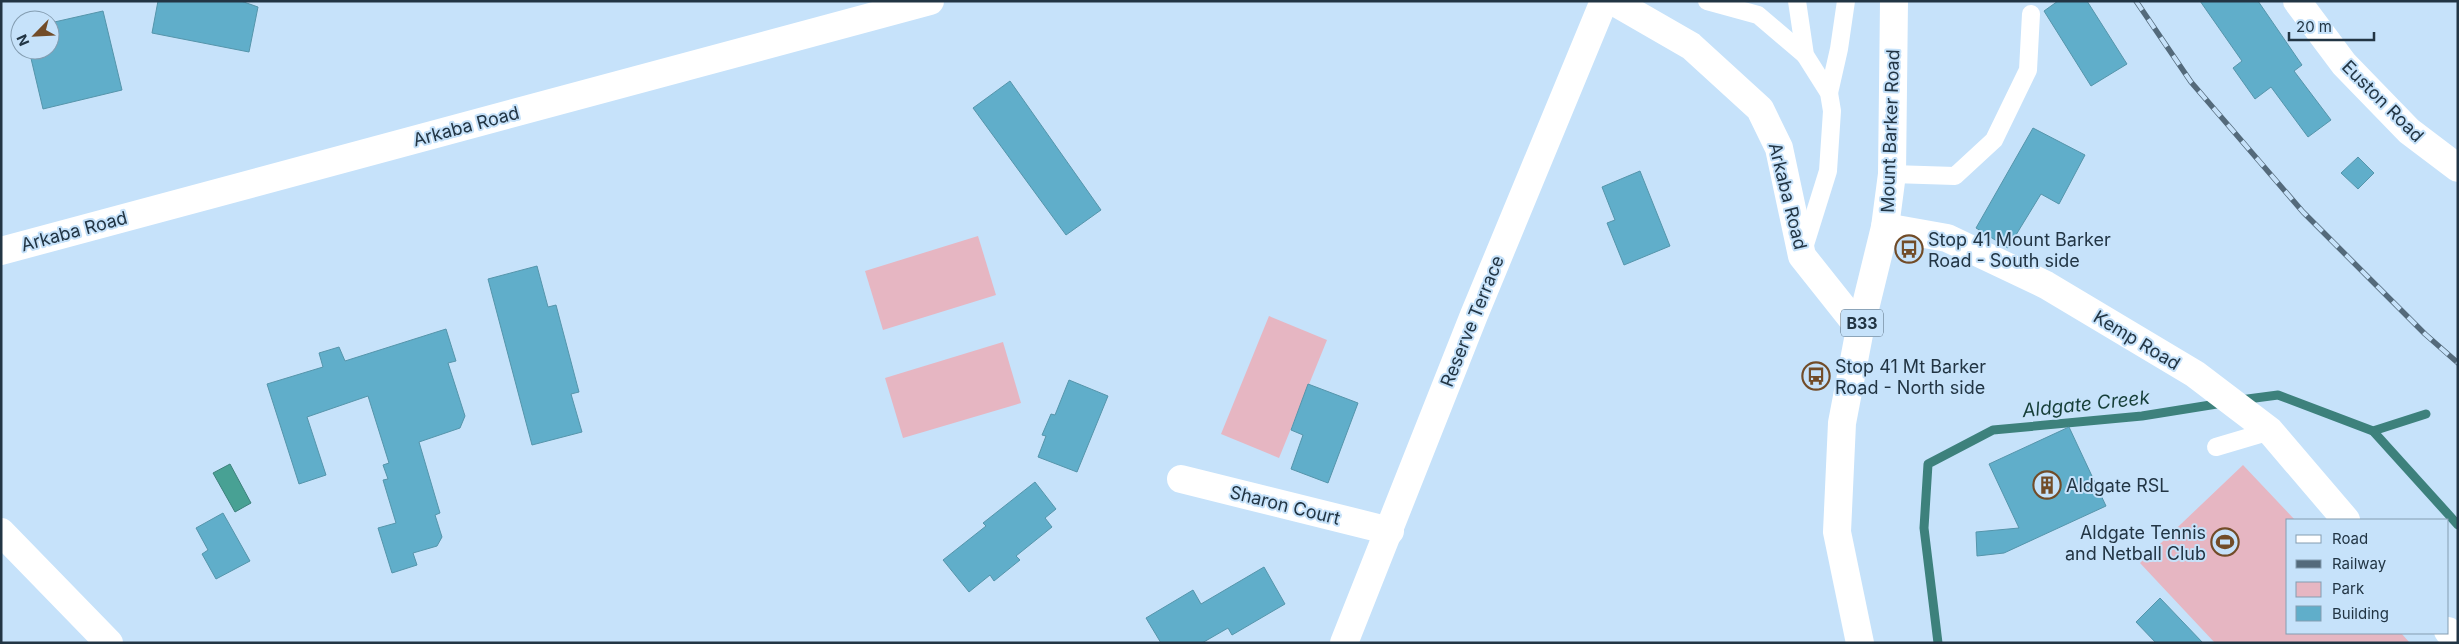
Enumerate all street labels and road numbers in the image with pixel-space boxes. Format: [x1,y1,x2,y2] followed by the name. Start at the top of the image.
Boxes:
[1877,49,1903,213] street label: Mount Barker Road
[2338,56,2428,146] street label: Euston Road
[411,102,521,150] street label: Arkaba Road
[1765,140,1811,252] street label: Arkaba Road
[19,207,129,255] street label: Arkaba Road
[1436,252,1508,390] street label: Reserve Terrace
[2090,306,2184,374] street label: Kemp Road
[1841,309,1883,336] road number: B33
[1228,481,1342,529] street label: Sharon Court

